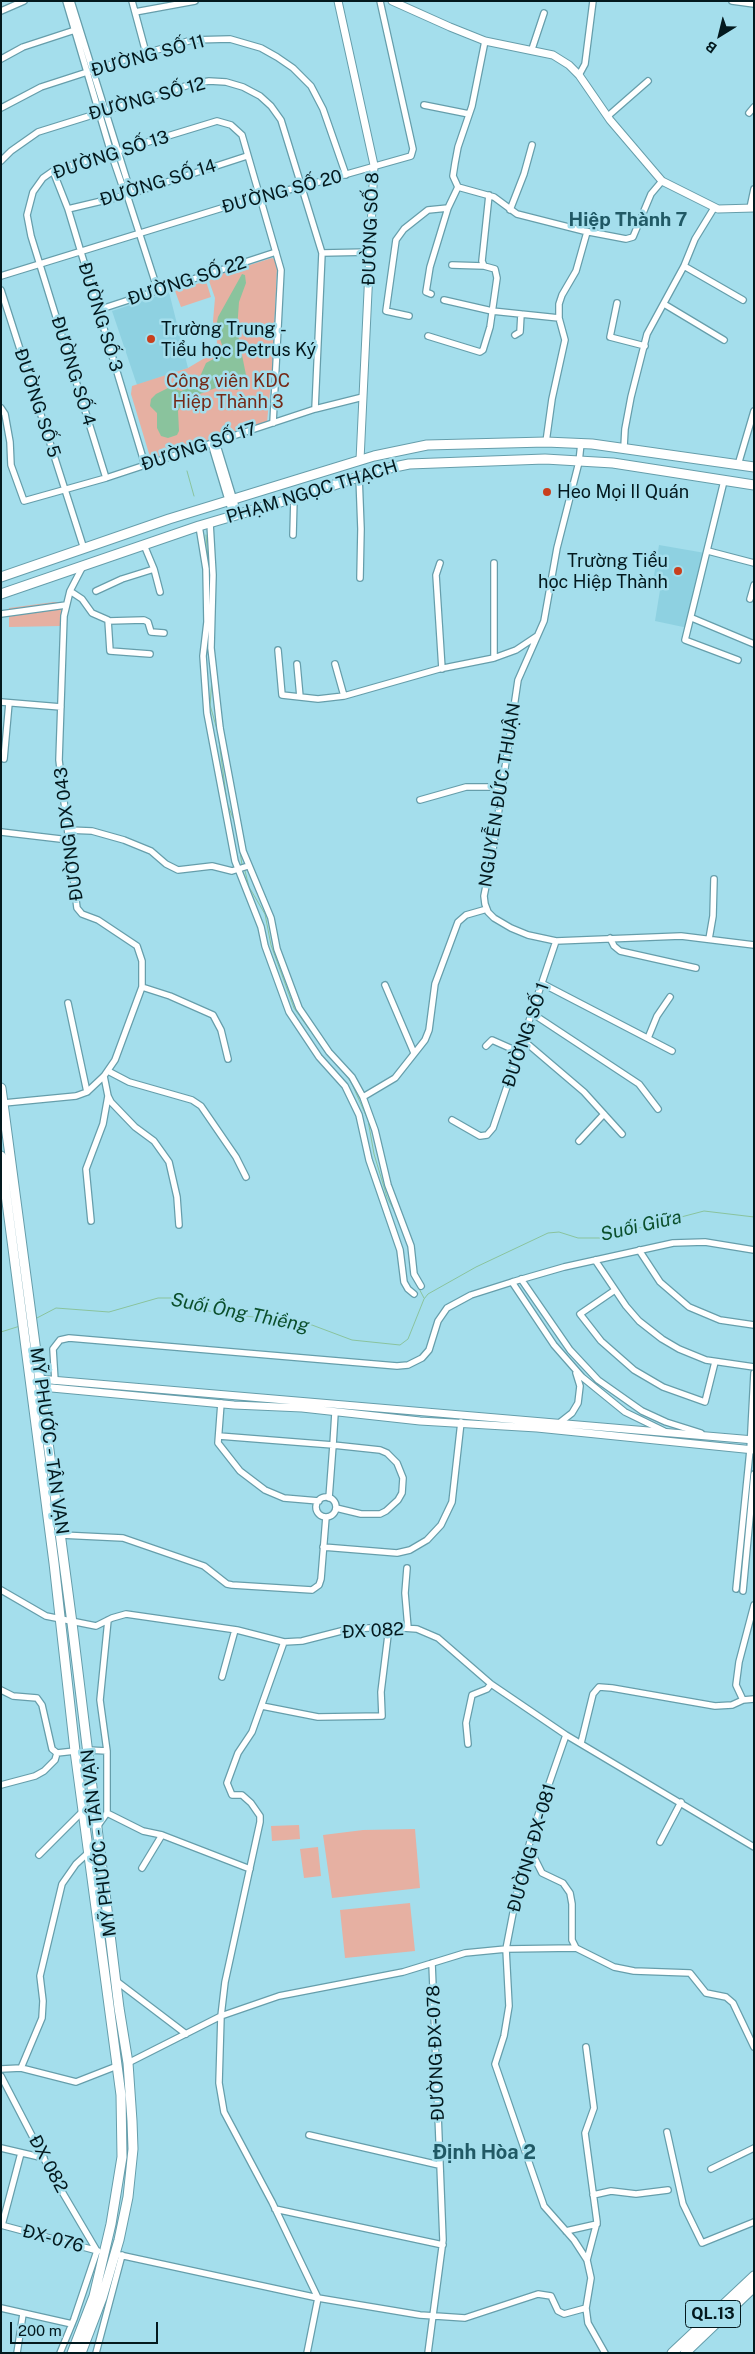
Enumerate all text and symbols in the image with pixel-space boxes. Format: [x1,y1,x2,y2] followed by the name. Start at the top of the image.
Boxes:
[695,10,745,60] north arrow
[89,30,207,82] street label: ĐƯỜNG SỐ 11
[703,38,720,56] text: B
[86,73,208,125] street label: ĐƯỜNG SỐ 12
[50,126,172,184] street label: ĐƯỜNG SỐ 13
[97,155,219,211] street label: ĐƯỜNG SỐ 14
[219,166,345,218] street label: ĐƯỜNG SỐ 20
[358,172,384,286] street label: ĐƯỜNG SỐ 8
[569,209,687,231] district label: Hiệp Thành 7
[125,252,249,310] street label: ĐƯỜNG SỐ 22
[73,260,127,374] street label: ĐƯỜNG SỐ 3
[46,314,100,428] street label: ĐƯỜNG SỐ 4
[161,318,316,360] place label: Trường Trung - Tiểu học Petrus Ký
[145,333,157,345] marker: Trường Trung - Tiểu học Petrus Ký
[9,346,65,460] street label: ĐƯỜNG SỐ 5
[166,370,290,412] park label: Công viên KDC Hiệp Thành 3
[139,418,259,476] street label: ĐƯỜNG SỐ 17
[224,456,400,528] street label: PHẠM NGỌC THẠCH
[557,481,689,503] place label: Heo Mọi II Quán
[541,486,553,498] marker: Heo Mọi II Quán
[538,550,668,592] place label: Trường Tiểu học Hiệp Thành
[672,565,684,577] marker: Trường Tiểu học Hiệp Thành
[475,701,525,889] street label: NGUYỄN ĐỨC THUẬN
[50,766,88,902] street label: ĐƯỜNG DX 043
[498,980,554,1090] street label: ĐƯỜNG SỐ 1
[598,1206,684,1246] water label: Suối Giữa
[169,1288,311,1338] water label: Suối Ông Thiềng
[25,1346,73,1536] street label: MỸ PHƯỚC - TÂN VẠN
[341,1619,405,1643] street label: ĐX 082
[77,1748,121,1938] street label: MỸ PHƯỚC - TÂN VẠN
[503,1781,561,1915] street label: ĐƯỜNG ĐX-081
[423,1985,449,2121] street label: ĐƯỜNG ĐX-078
[24,2132,72,2196] street label: ĐX 082
[432,2141,536,2165] district label: Định Hòa 2
[20,2220,86,2258] street label: ĐX-076
[686,2300,740,2328] road number: QL.13
[12,2312,160,2344] scale bar
[18,2322,62,2339] text: 200 m

